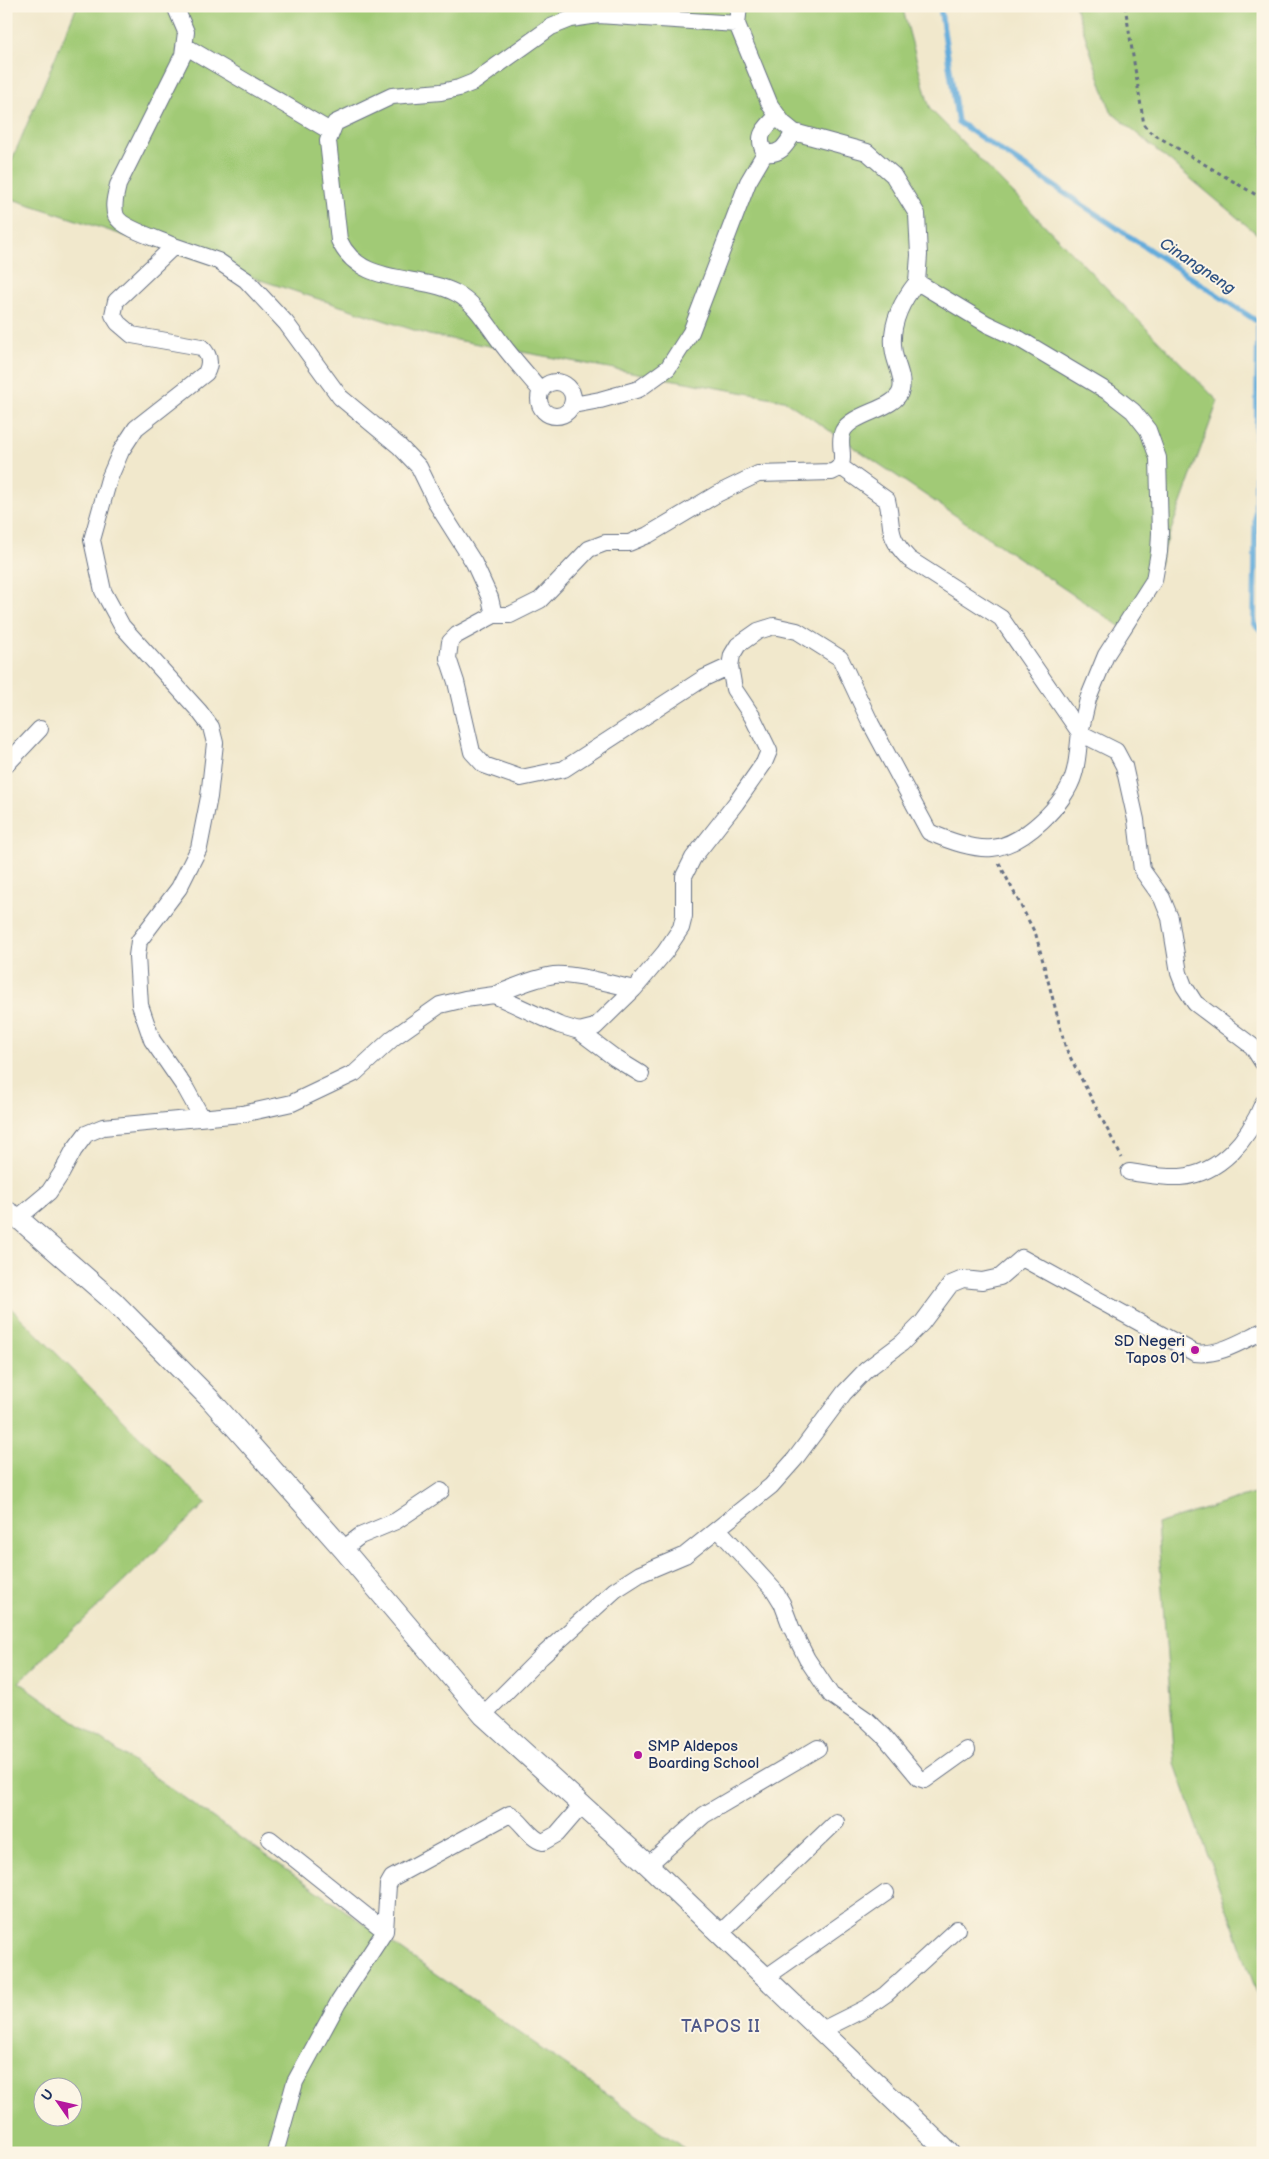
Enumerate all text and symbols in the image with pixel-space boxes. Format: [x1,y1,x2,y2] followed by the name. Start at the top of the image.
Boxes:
[1156,234,1239,298] water label: Cinangneng
[1114,1332,1185,1368] place label: SD Negeri Tapos 01
[1189,1344,1201,1356] marker: SD Negeri Tapos 01
[648,1737,759,1773] place label: SMP Aldepos Boarding School
[632,1749,644,1761] marker: SMP Aldepos Boarding School
[681,2016,761,2037] district label: TAPOS II
[32,2076,82,2126] north arrow
[38,2086,57,2104] text: U

